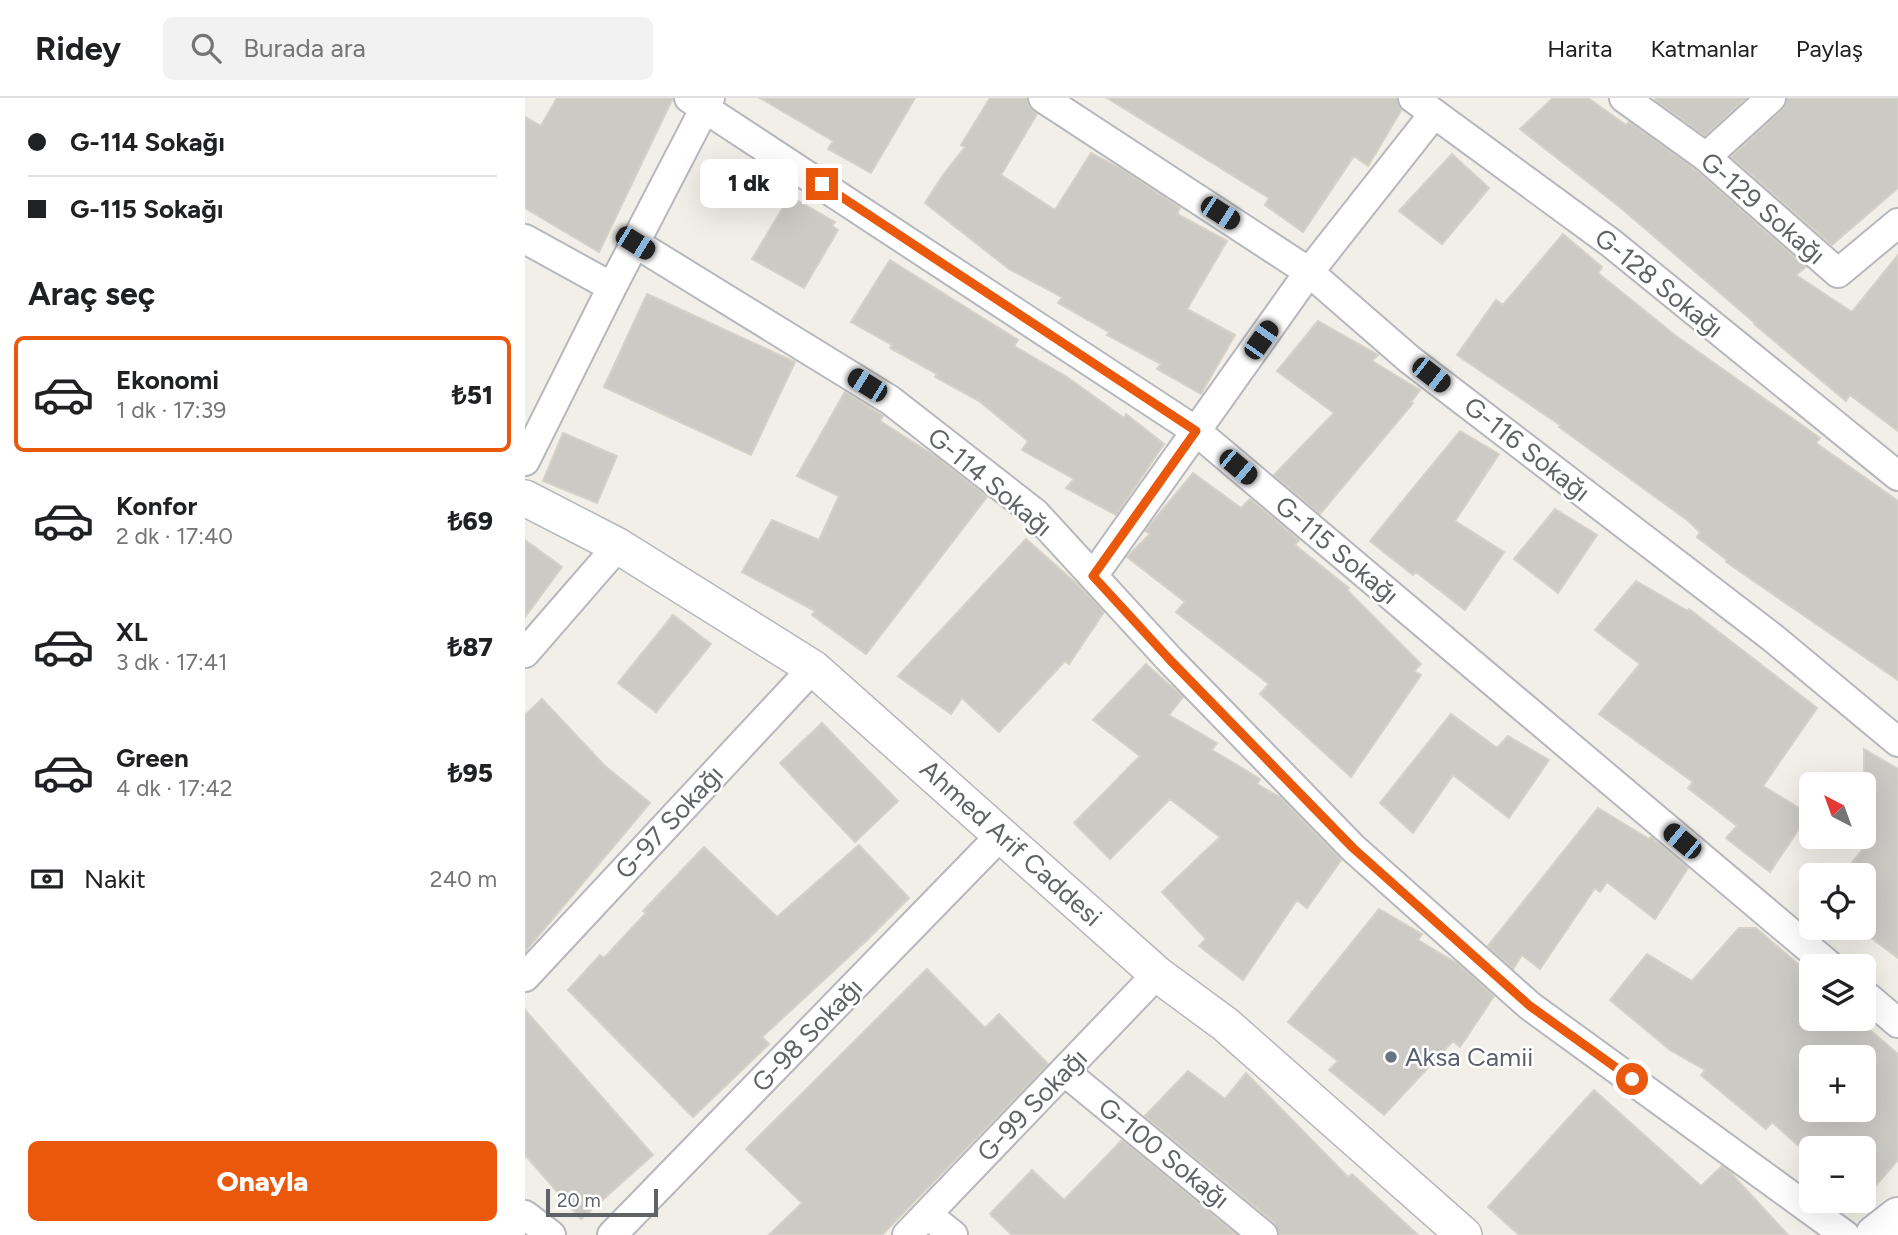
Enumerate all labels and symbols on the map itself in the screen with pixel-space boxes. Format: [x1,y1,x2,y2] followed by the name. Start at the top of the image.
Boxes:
[1694,145,1832,271] street label: G-129 Sokağı
[699,160,797,208] callout: 1 dk
[806,168,838,200] route end
[1197,193,1244,233] car
[1588,221,1730,345] street label: G-128 Sokağı
[612,223,659,263] car
[1241,317,1282,363] car
[1408,354,1455,396] car
[844,365,891,405] car
[1458,390,1596,508] street label: G-116 Sokağı
[921,421,1059,543] street label: G-114 Sokağı
[1216,445,1261,489] car
[1269,489,1405,611] street label: G-115 Sokağı
[914,753,1108,933] street label: Ahmed Arif Caddesi
[608,759,730,885] street label: G-97 Sokağı
[1799,772,1876,849] north arrow
[1660,819,1705,863] car
[745,972,869,1098] street label: G-98 Sokağı
[1405,1041,1533,1073] place label: Aksa Camii
[970,1042,1094,1168] street label: G-99 Sokağı
[1383,1049,1399,1065] marker: Aksa Camii
[1616,1063,1648,1095] route start
[1092,1091,1236,1215] street label: G-100 Sokağı
[546,1186,658,1218] scale bar

